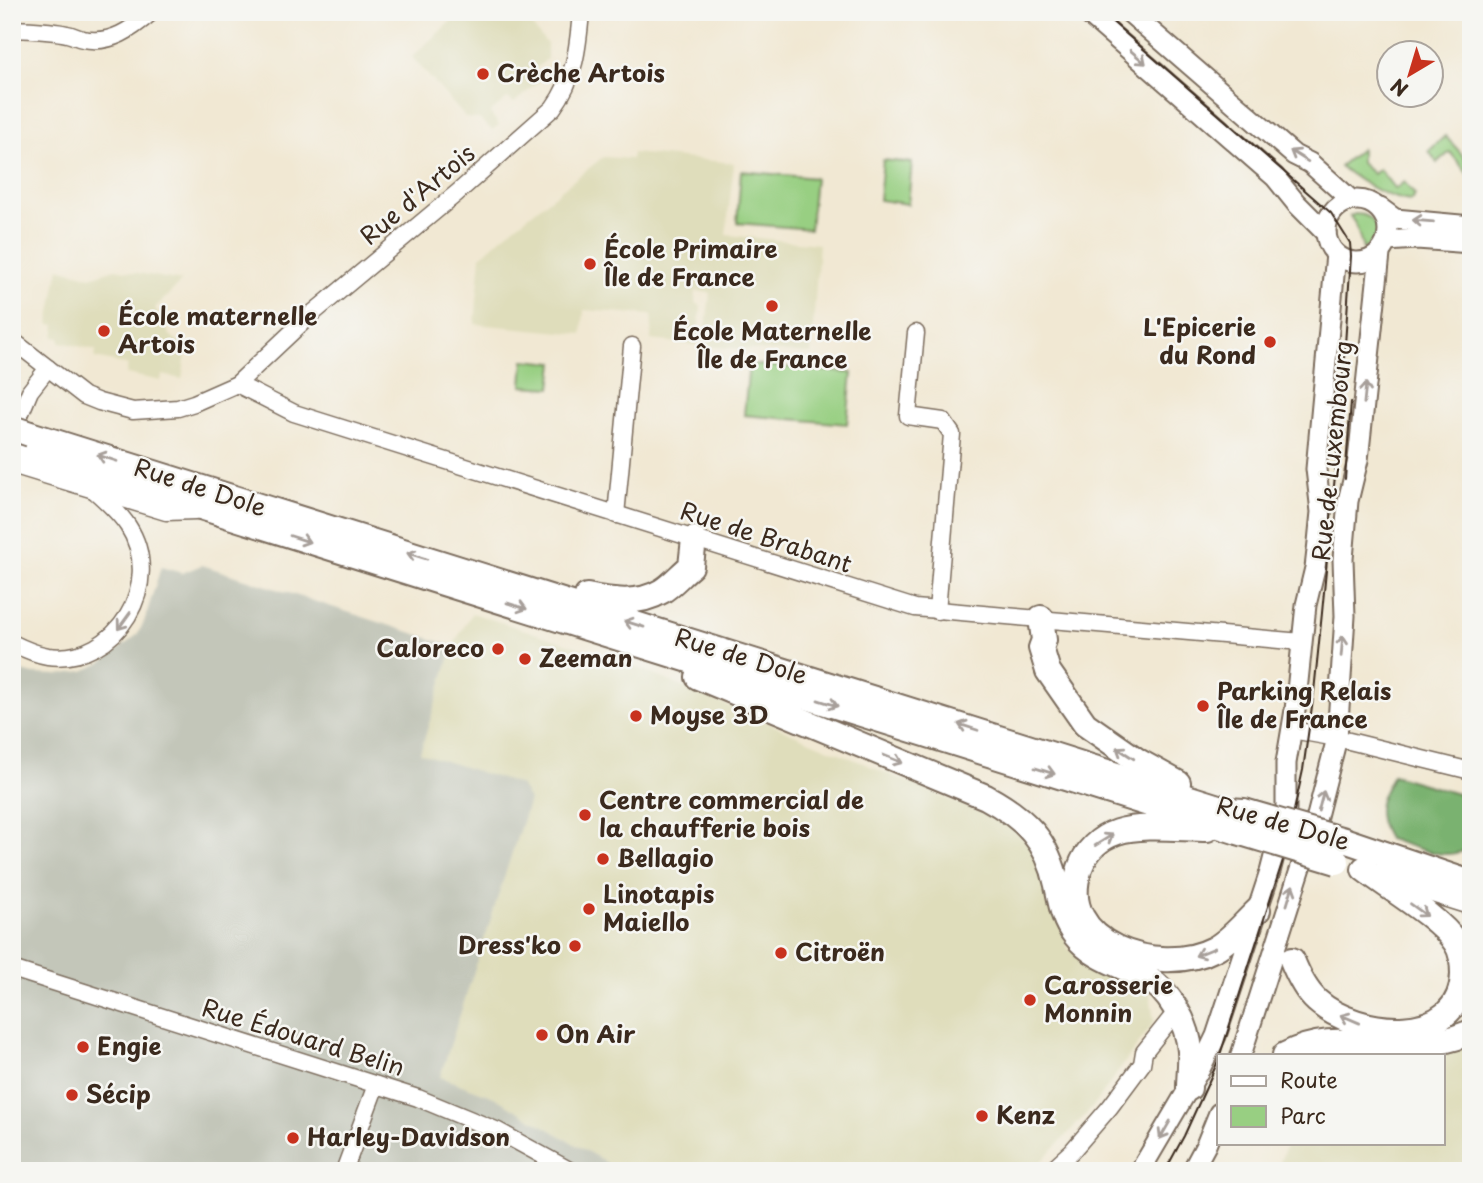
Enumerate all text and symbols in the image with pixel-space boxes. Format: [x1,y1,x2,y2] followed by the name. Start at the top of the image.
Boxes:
[1374,38,1444,108] north arrow
[1129,48,1146,65] one-way arrow
[497,54,665,90] place label: Crèche Artois
[475,66,491,82] marker: Crèche Artois
[1384,73,1413,104] text: N
[351,134,482,252] street label: Rue d'Artois
[1289,149,1309,163] one-way arrow
[1412,214,1435,227] one-way arrow
[603,230,778,294] place label: École Primaire Île de France
[582,256,598,272] marker: École Primaire Île de France
[118,297,317,361] place label: École maternelle Artois
[764,298,780,314] marker: École Maternelle Île de France
[1143,308,1256,372] place label: L'Epicerie du Rond
[673,312,871,376] place label: École Maternelle Île de France
[96,323,112,339] marker: École maternelle Artois
[1262,334,1278,350] marker: L'Epicerie du Rond
[1302,339,1360,563] street label: Rue de Luxembourg
[1359,382,1372,404] one-way arrow
[130,448,271,524] street label: Rue de Dole
[96,451,118,463] one-way arrow
[676,491,857,581] street label: Rue de Brabant
[288,533,310,546] one-way arrow
[406,549,428,562] one-way arrow
[506,600,528,613] one-way arrow
[117,611,131,630] one-way arrow
[623,616,645,629] one-way arrow
[671,618,812,692] street label: Rue de Dole
[376,629,484,665] place label: Caloreco
[1336,635,1349,657] one-way arrow
[539,639,633,675] place label: Zeeman
[490,641,506,657] marker: Caloreco
[517,651,533,667] marker: Zeeman
[1216,672,1391,736] place label: Parking Relais Île de France
[650,696,768,732] place label: Moyse 3D
[816,698,838,710] one-way arrow
[1195,698,1211,714] marker: Parking Relais Île de France
[628,708,644,724] marker: Moyse 3D
[958,720,980,733] one-way arrow
[1116,745,1136,759] one-way arrow
[881,753,903,766] one-way arrow
[1033,765,1055,778] one-way arrow
[599,781,864,845] place label: Centre commercial de la chaufferie bois
[1213,786,1354,858] street label: Rue de Dole
[1315,790,1328,813] one-way arrow
[577,807,593,823] marker: Centre commercial de la chaufferie bois
[1094,832,1113,847] one-way arrow
[617,839,713,875] place label: Bellagio
[595,851,611,867] marker: Bellagio
[603,875,714,939] place label: Linotapis Maiello
[1285,884,1298,906] one-way arrow
[581,901,597,917] marker: Linotapis Maiello
[1409,903,1428,917] one-way arrow
[458,926,561,962] place label: Dress'ko
[795,933,885,969] place label: Citroën
[567,938,583,954] marker: Dress'ko
[773,945,789,961] marker: Citroën
[1195,946,1216,959] one-way arrow
[1044,966,1173,1030] place label: Carosserie Monnin
[198,988,409,1084] street label: Rue Édouard Belin
[1022,992,1038,1008] marker: Carosserie Monnin
[1339,1012,1361,1025] one-way arrow
[556,1015,636,1051] place label: On Air
[97,1027,162,1063] place label: Engie
[534,1027,550,1043] marker: On Air
[75,1039,91,1055] marker: Engie
[1217,1054,1444,1144] legend
[1280,1063,1338,1095] text: Route
[86,1075,151,1111] place label: Sécip
[64,1087,80,1103] marker: Sécip
[996,1096,1055,1132] place label: Kenz
[1280,1099,1326,1131] text: Parc
[974,1108,990,1124] marker: Kenz
[307,1118,510,1154] place label: Harley-Davidson
[1157,1119,1171,1139] one-way arrow
[285,1130,301,1146] marker: Harley-Davidson

